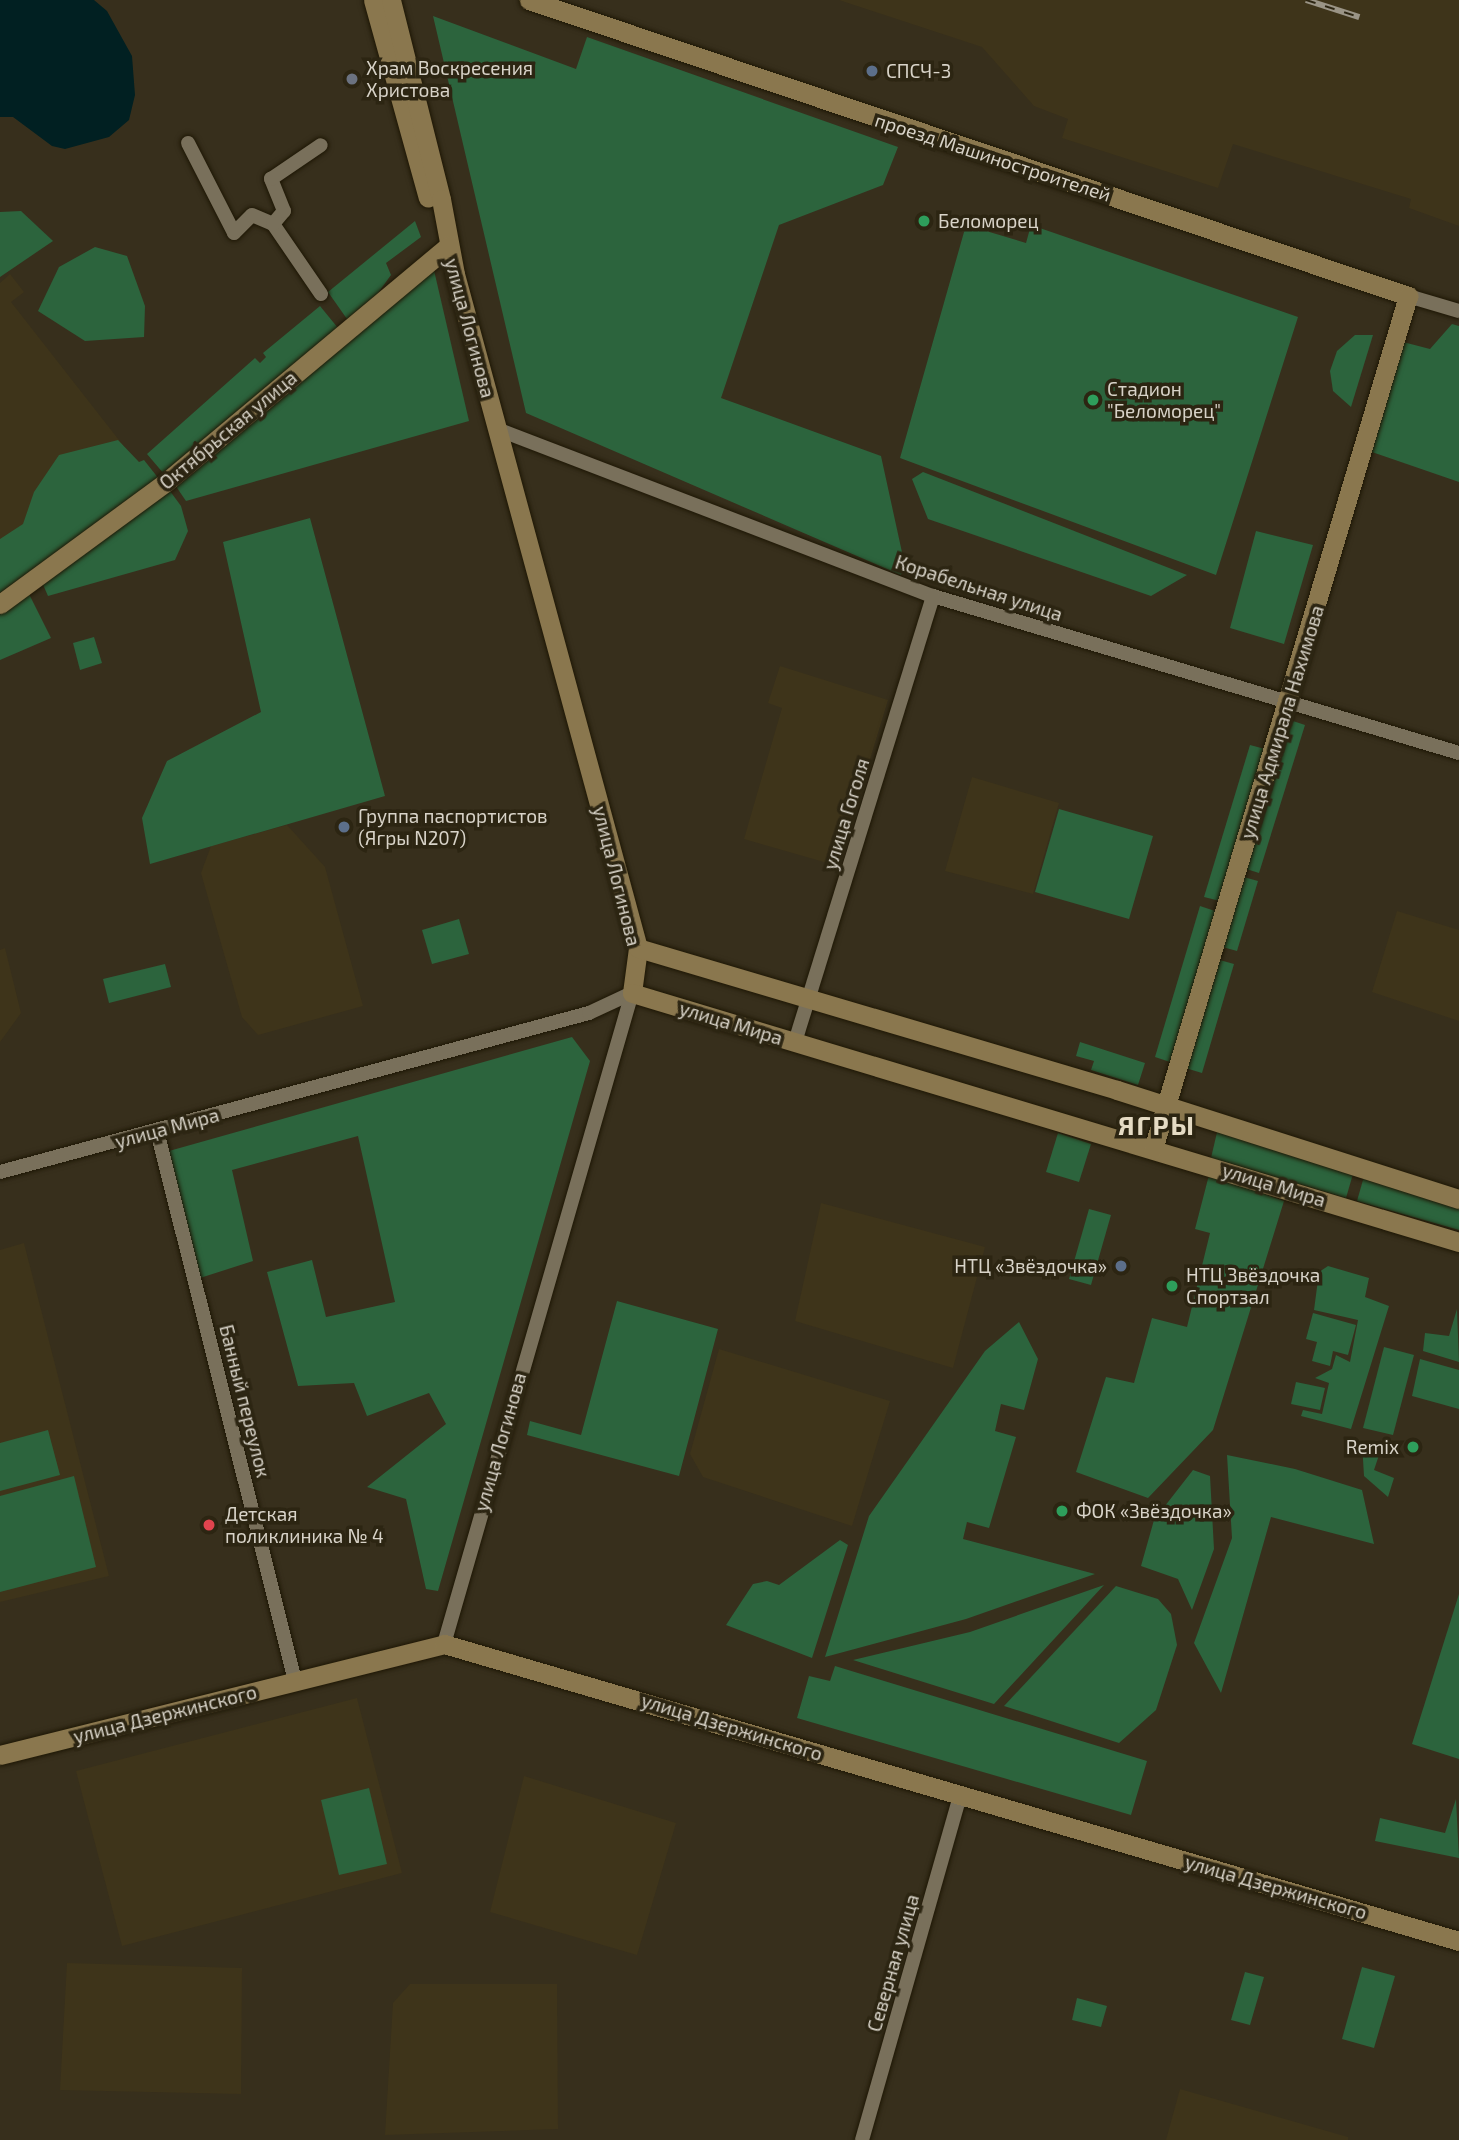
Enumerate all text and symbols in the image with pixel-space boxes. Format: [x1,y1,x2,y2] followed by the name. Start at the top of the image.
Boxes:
[366,57,533,101] place label: Храм Воскресения Христова
[886,60,951,82] place label: СПСЧ-3
[864,63,880,79] marker: СПСЧ-3
[344,71,360,87] marker: Храм Воскресения Христова
[872,108,1114,206] street label: проезд Машиностроителей
[938,210,1039,232] place label: Беломорец
[916,213,932,229] marker: Беломорец
[440,256,500,400] street label: улица Логинова
[155,366,301,494] street label: Октябрьская улица
[1107,378,1221,422] place label: Стадион "Беломорец"
[1085,392,1101,408] marker: Стадион "Беломорец"
[892,550,1066,626] street label: Корабельная улица
[1236,602,1328,842] street label: улица Адмирала Нахимова
[818,756,874,872] street label: улица Гоголя
[589,804,645,948] street label: улица Логинова
[358,805,548,849] place label: Группа паспортистов (Ягры N207)
[336,819,352,835] marker: Группа паспортистов (Ягры N207)
[677,997,785,1049] street label: улица Мира
[113,1103,221,1153] street label: улица Мира
[1118,1109,1196,1141] district label: ЯГРЫ
[1220,1159,1328,1211] street label: улица Мира
[954,1255,1107,1277] place label: НТЦ «Звёздочка»
[1113,1258,1129,1274] marker: НТЦ «Звёздочка»
[1186,1264,1320,1308] place label: НТЦ Звёздочка Спортзал
[1164,1278,1180,1294] marker: НТЦ Звёздочка Спортзал
[215,1322,275,1480] street label: Банный переулок
[469,1370,531,1514] street label: улица Логинова
[1346,1436,1399,1458] place label: Remix
[1405,1439,1421,1455] marker: Remix
[1076,1500,1232,1522] place label: ФОК «Звёздочка»
[225,1503,384,1547] place label: Детская поликлиника № 4
[1054,1503,1070,1519] marker: ФОК «Звёздочка»
[199,1515,219,1535] marker: Детская поликлиника № 4
[71,1680,259,1748] street label: улица Дзержинского
[639,1689,825,1765] street label: улица Дзержинского
[1182,1850,1370,1924] street label: улица Дзержинского
[862,1892,924,2034] street label: Северная улица

